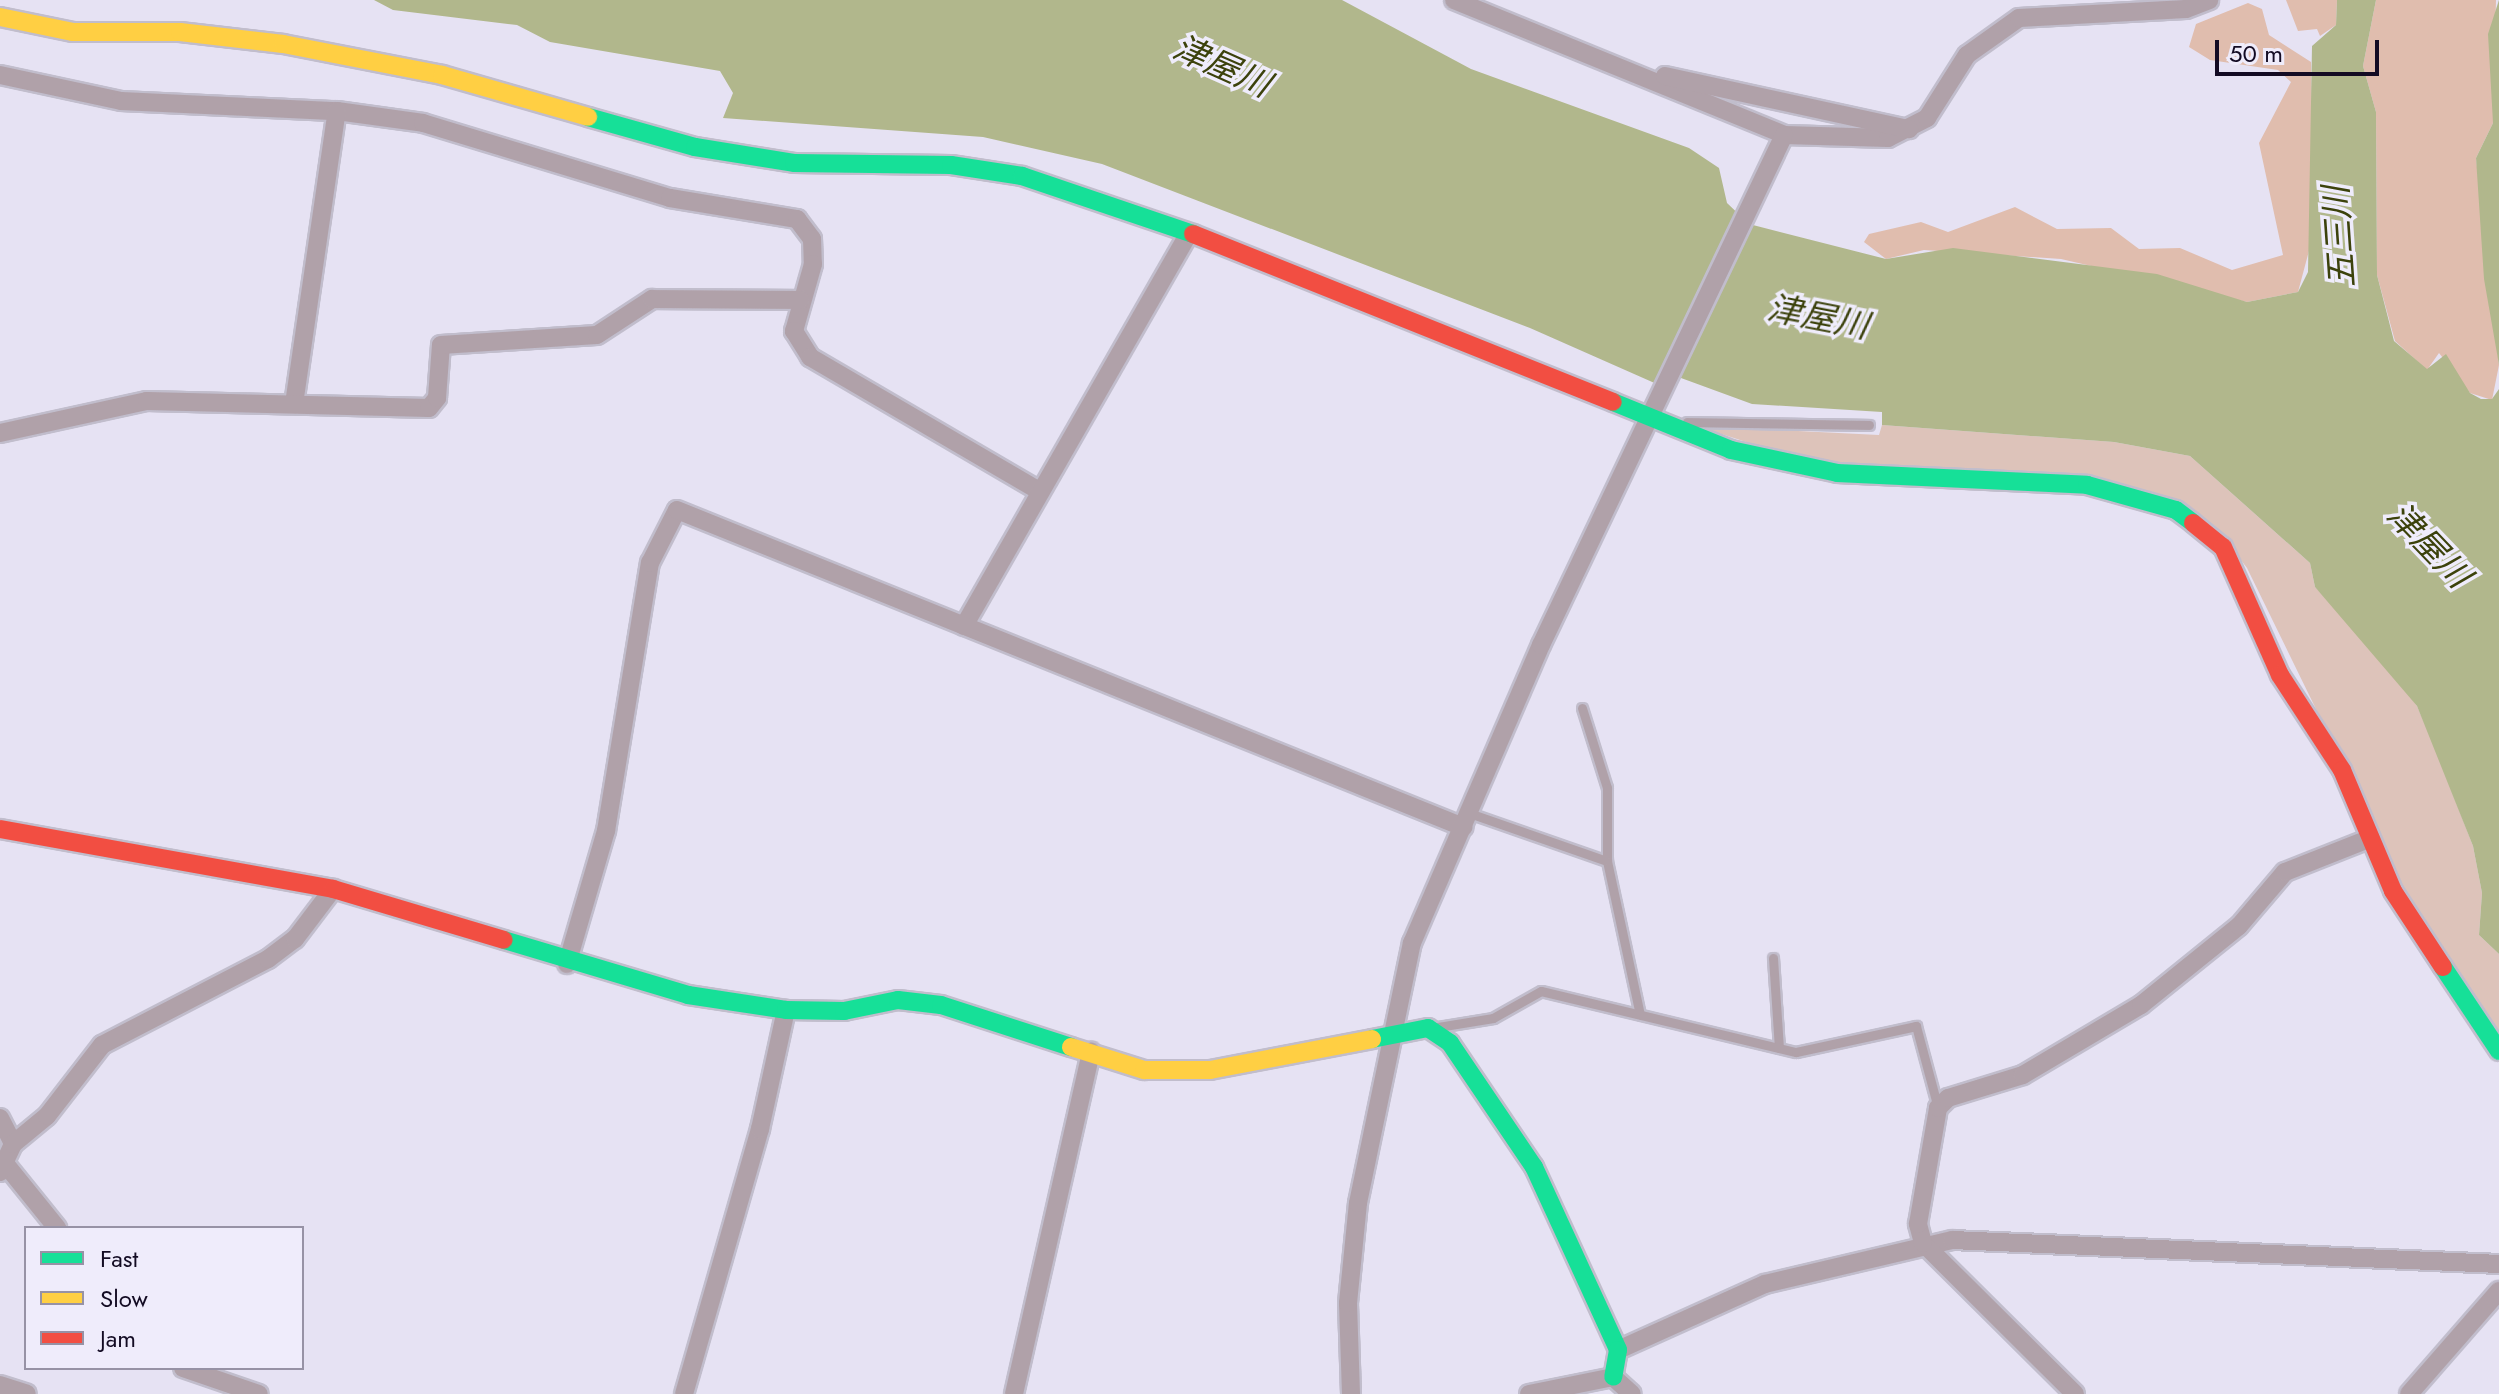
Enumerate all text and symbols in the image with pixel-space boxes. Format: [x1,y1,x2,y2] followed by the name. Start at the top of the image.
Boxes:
[2219,24,2383,74] scale bar
[1167,27,1277,105] water label: 津屋川
[2229,36,2283,71] text: 50 m
[2315,185,2363,289] water label: 五三川
[1764,287,1872,347] water label: 津屋川
[2379,494,2479,596] water label: 津屋川
[24,1226,304,1370] legend
[100,1241,138,1276] text: Fast
[100,1281,148,1316] text: Slow
[100,1321,136,1356] text: Jam

